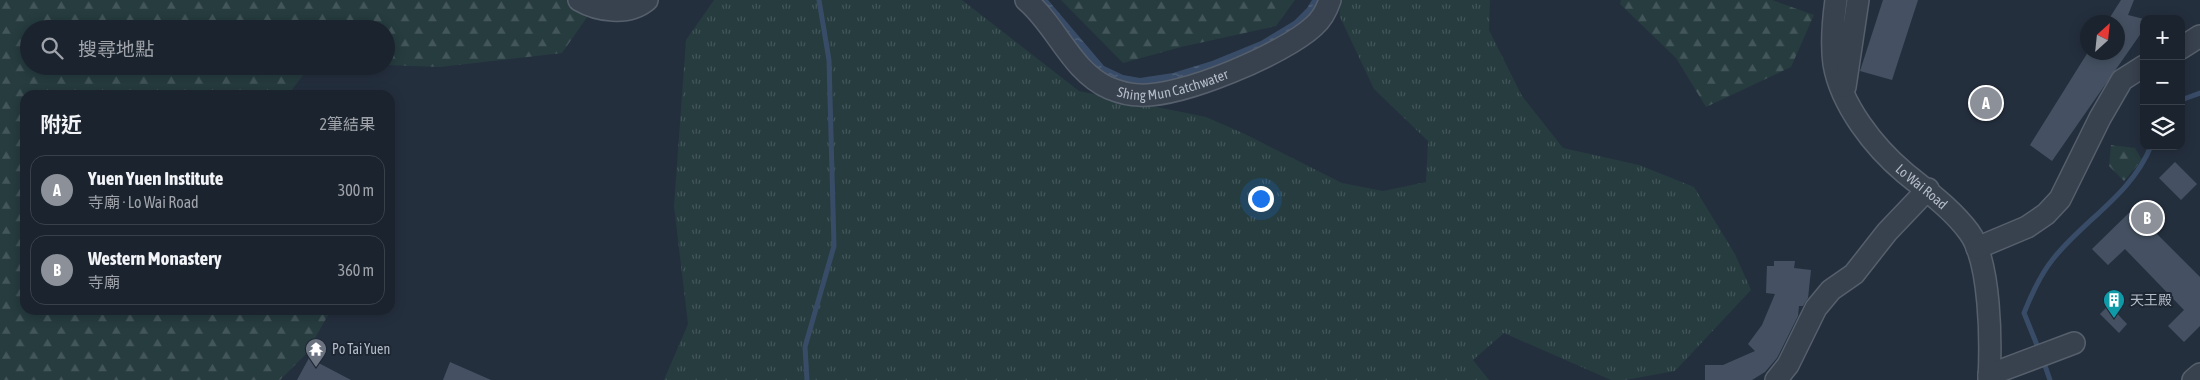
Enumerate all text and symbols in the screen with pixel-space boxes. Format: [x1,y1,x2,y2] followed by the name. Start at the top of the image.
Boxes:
[2080,15,2125,60] north arrow
[2140,15,2185,150] map controls
[2140,15,2185,60] button: +
[20,20,395,75] search box
[38,34,66,62] icon: search
[78,38,154,60] text: 搜尋地點
[2140,60,2185,105] button: −
[1115,66,1231,103] street label: Shing Mun Catchwater
[1970,84,2002,122] pin: A
[2140,105,2185,150] button: layers
[40,112,82,136] text: 附近
[319,115,375,133] text: 2筆結果
[1892,161,1951,212] street label: Lo Wai Road
[88,167,223,189] text: Yuen Yuen Institute
[53,181,61,199] text: A
[338,181,374,199] text: 300 m
[1248,186,1274,212] your location
[88,193,199,211] text: 寺廟 · Lo Wai Road
[2131,199,2163,237] pin: B
[88,247,222,269] text: Western Monastery
[53,261,61,279] text: B
[338,261,374,279] text: 360 m
[88,273,120,291] text: 寺廟
[2102,288,2126,319] building icon: 天王殿
[2130,292,2172,308] place label: 天王殿
[304,337,328,368] temple icon: Po Tai Yuen
[332,341,390,357] place label: Po Tai Yuen

